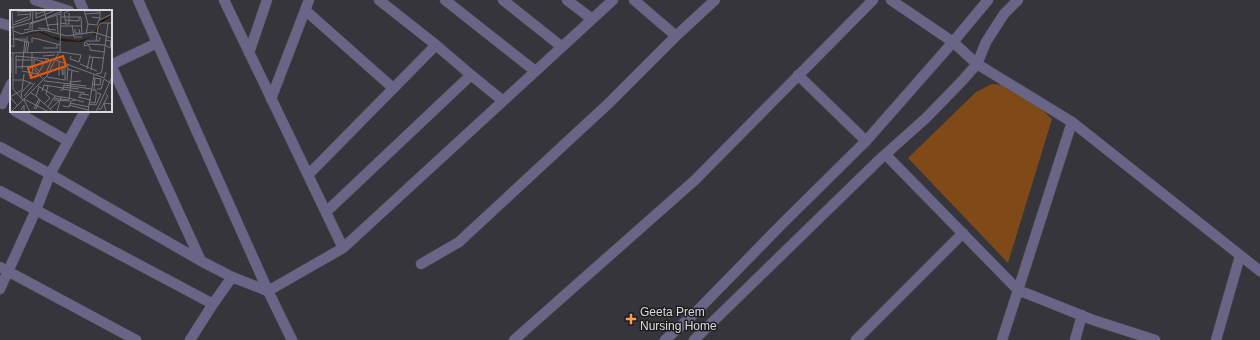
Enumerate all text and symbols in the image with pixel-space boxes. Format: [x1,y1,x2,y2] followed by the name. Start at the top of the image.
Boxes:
[10,10,112,112] inset map
[640,305,717,333] place label: Geeta Prem Nursing Home
[625,313,637,325] marker: Geeta Prem Nursing Home

